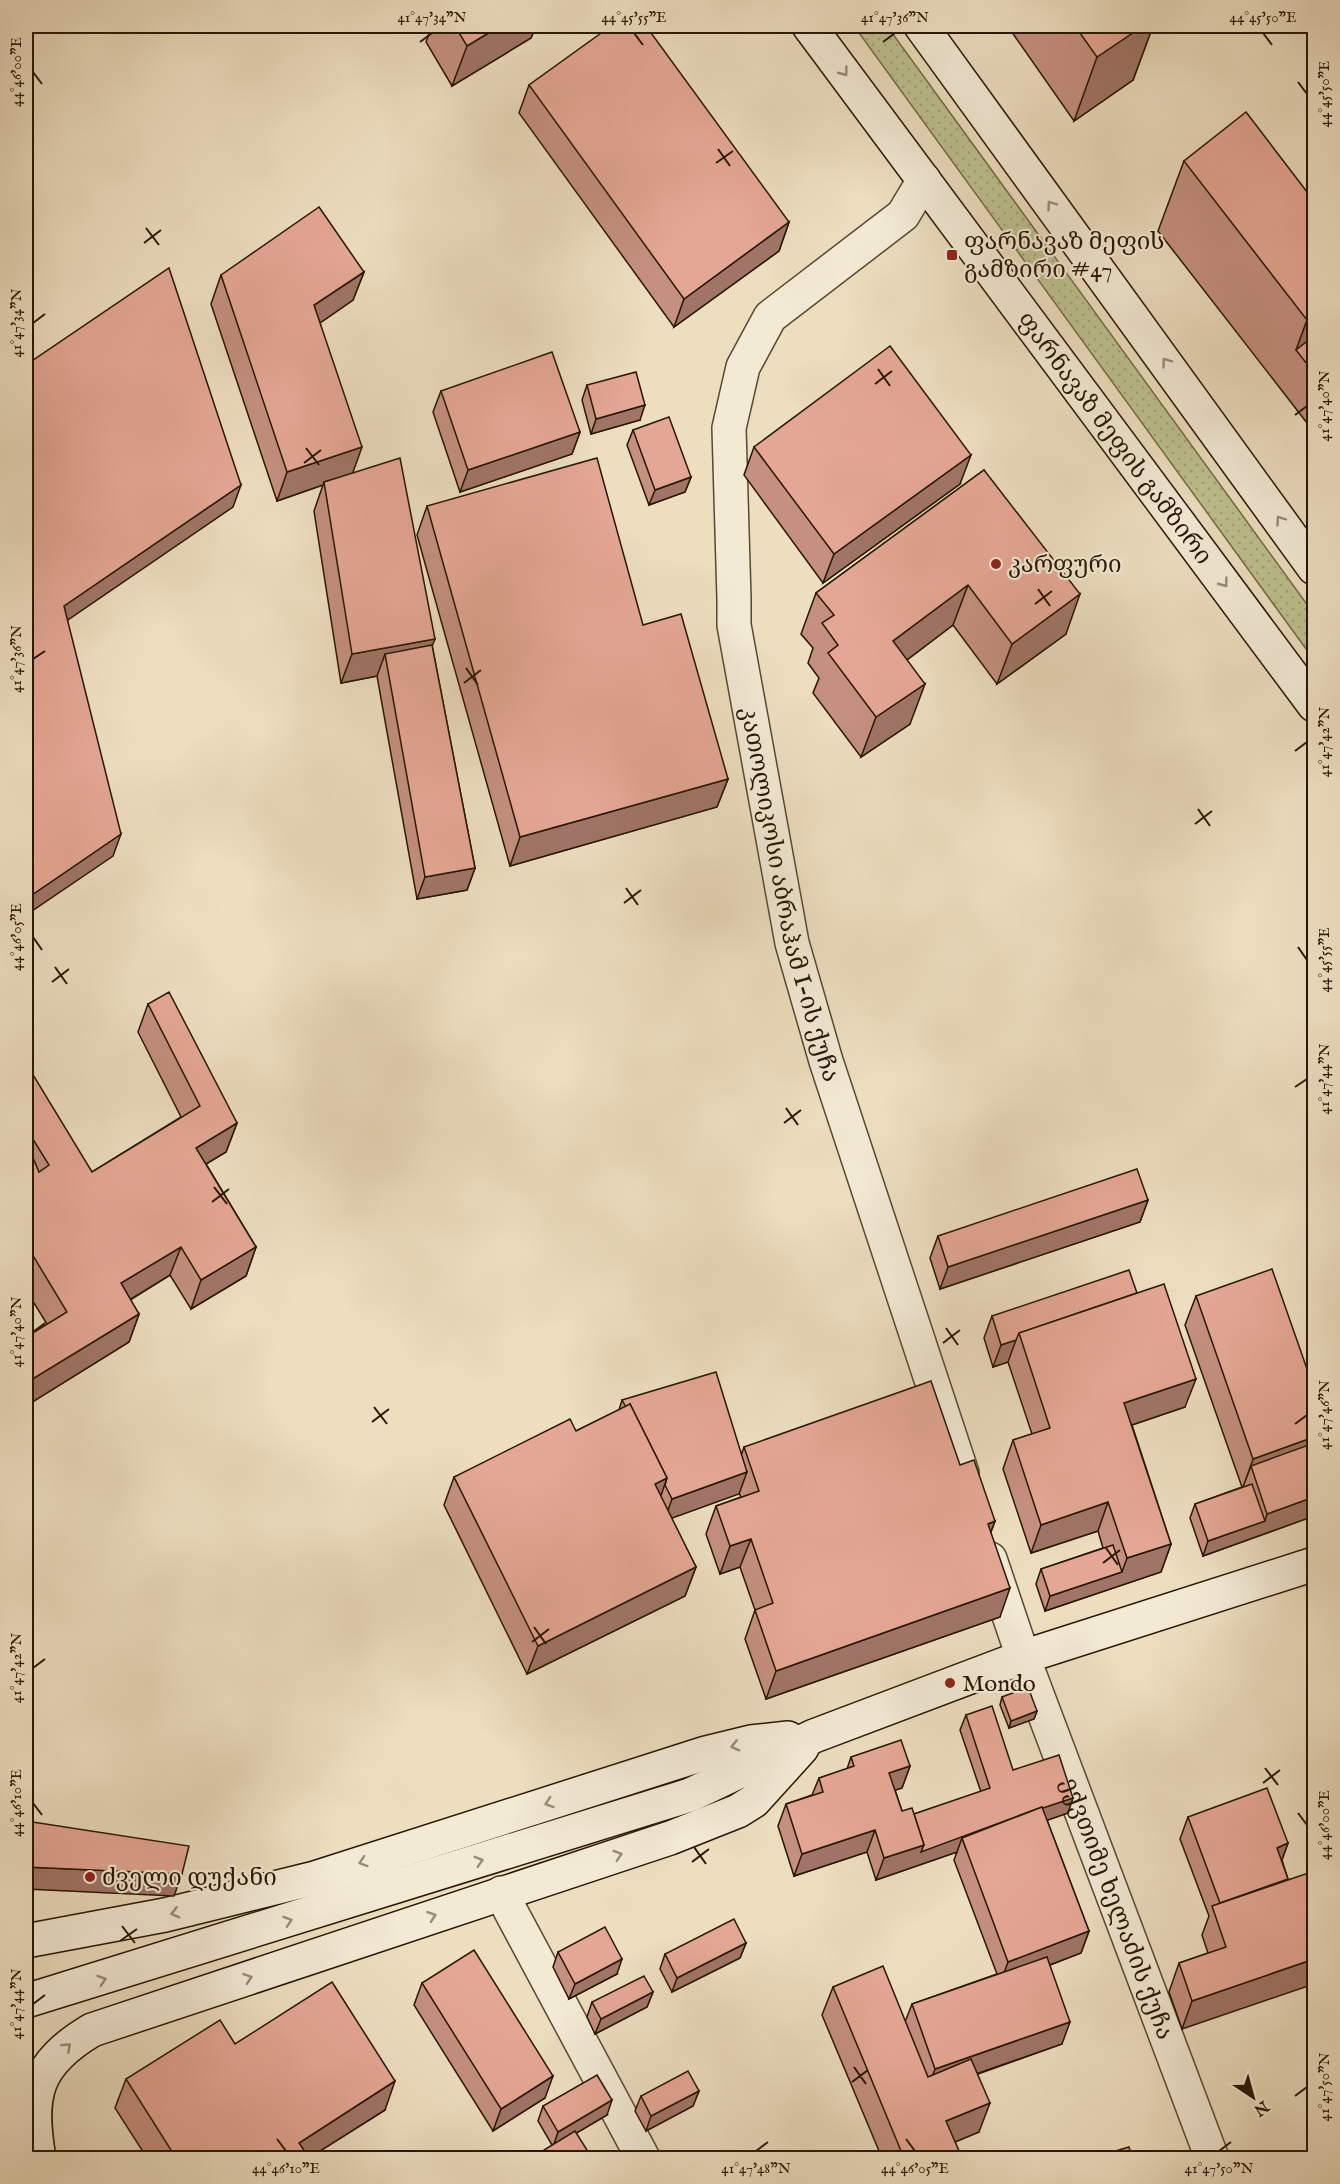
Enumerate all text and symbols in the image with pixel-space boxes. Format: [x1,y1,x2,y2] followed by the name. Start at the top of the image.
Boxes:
[397,8,467,27] text: 41°47'34"N
[601,8,667,27] text: 44°45'55"E
[861,8,929,27] text: 41°47'36"N
[1230,8,1296,27] text: 44°45'50"E
[7,37,26,107] text: 44°46'00"E
[1315,61,1334,127] text: 44°45'50"E
[837,66,848,77] one-way arrow
[1048,200,1059,211] one-way arrow
[964,227,1165,286] place label: ფარნავაზ მეფის გამზირი #47
[945,248,959,262] marker: ფარნავაზ მეფის გამზირი #47
[7,288,26,358] text: 41°47'34"N
[1010,306,1218,571] street label: ფარნავაზ მეფის გამზირი
[1162,358,1173,369] one-way arrow
[1315,371,1334,441] text: 41°47'40"N
[1276,516,1287,527] one-way arrow
[1008,550,1122,581] place label: კარფური
[989,557,1003,571] marker: კარფური
[1216,576,1227,587] one-way arrow
[7,625,26,693] text: 41°47'36"N
[732,704,846,1086] street label: კათოლიკოსი აბრაჰამ I-ის ქუჩა
[1315,707,1334,777] text: 41°47'42"N
[7,903,26,971] text: 44°46'05"E
[1315,927,1334,993] text: 44°45'55"E
[1315,1044,1334,1114] text: 41°47'44"N
[7,1297,26,1367] text: 41°47'40"N
[1315,1380,1334,1450] text: 41°47'46"N
[7,1633,26,1703] text: 41°47'42"N
[962,1669,1036,1700] place label: Mondo
[943,1676,957,1690] marker: Mondo
[730,1738,740,1751] one-way arrow
[7,1769,26,1837] text: 44°46'10"E
[1053,1773,1180,2044] street label: ექვთიმე ხელაძის ქუჩა
[1315,1790,1334,1860] text: 44°46'00"E
[544,1796,555,1808] one-way arrow
[612,1850,623,1862] one-way arrow
[358,1855,369,1867] one-way arrow
[473,1856,484,1868] one-way arrow
[102,1863,277,1894] place label: ძველი დუქანი
[83,1870,97,1884] marker: ძველი დუქანი
[170,1905,180,1918] one-way arrow
[426,1911,437,1923] one-way arrow
[282,1916,293,1928] one-way arrow
[7,1969,26,2039] text: 41°47'44"N
[242,1973,253,1985] one-way arrow
[96,1974,107,1987] one-way arrow
[60,2043,70,2054] one-way arrow
[1315,2053,1334,2121] text: 41°47'50"N
[1223,2067,1283,2127] north arrow
[1249,2095,1273,2120] text: N
[252,2159,320,2178] text: 44°46'10"E
[721,2159,791,2178] text: 41°47'48"N
[881,2159,949,2178] text: 44°46'05"E
[1185,2159,1253,2178] text: 41°47'50"N

